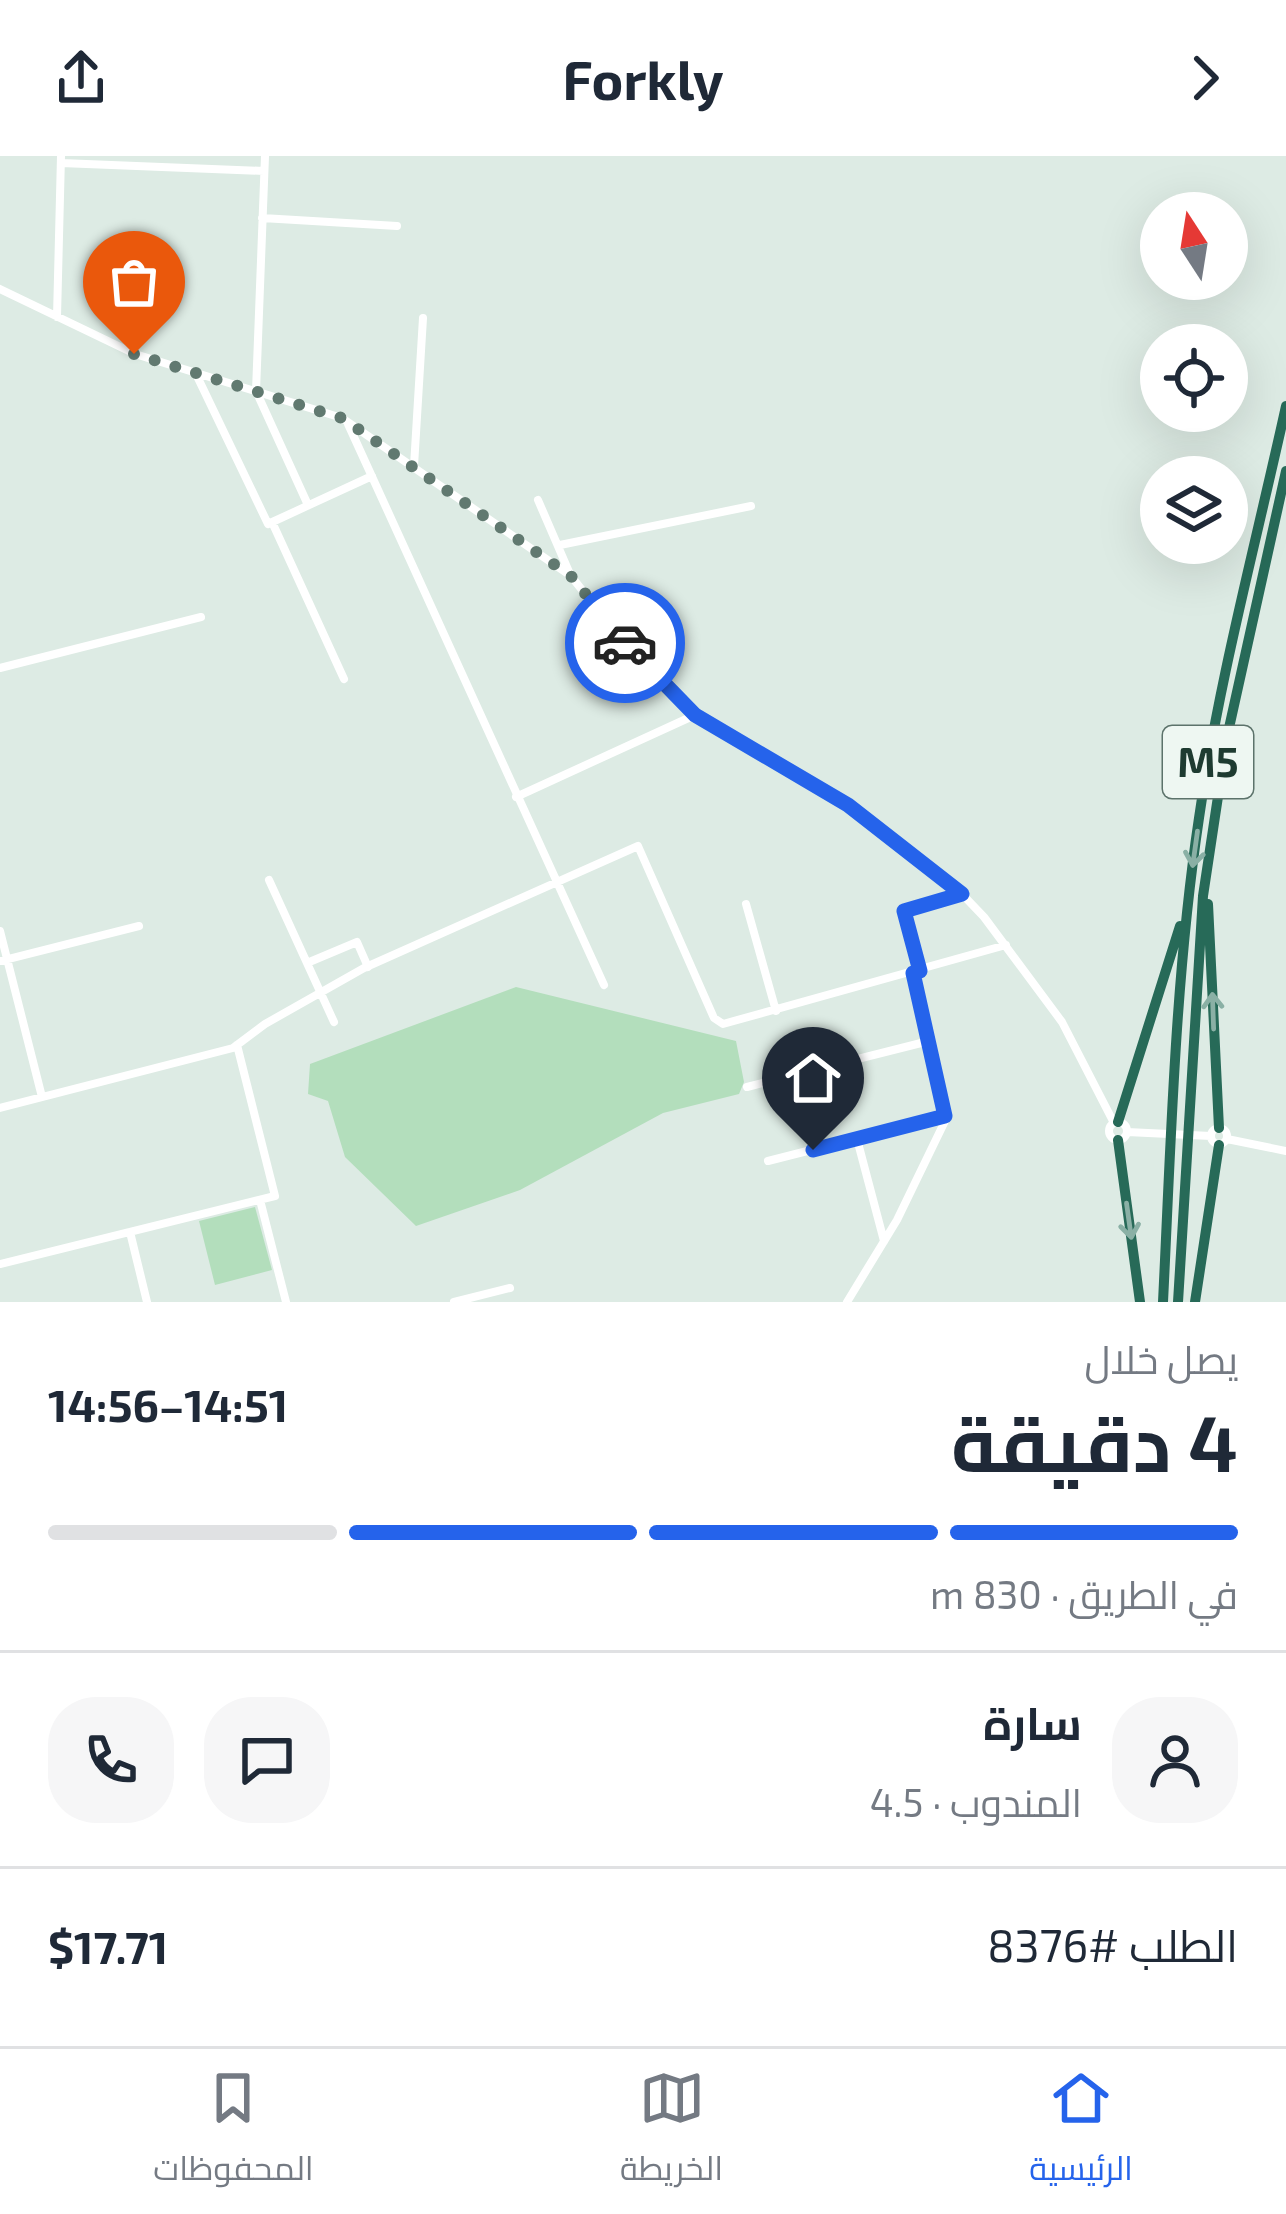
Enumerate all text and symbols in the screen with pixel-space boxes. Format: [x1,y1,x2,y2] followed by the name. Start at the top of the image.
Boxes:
[48,45,114,111] icon: share
[1172,45,1238,111] icon: forward
[562,46,724,111] text: Forkly
[1140,192,1248,300] north arrow
[1140,192,1248,564] map controls
[83,231,185,354] pin
[101,249,167,315] icon: bag
[1140,324,1248,432] button: locate
[1140,456,1248,564] button: layers
[565,583,685,703] courier
[592,610,658,676] icon: car
[1163,726,1253,798] road number: M5
[1183,829,1205,868] one-way arrow
[1201,992,1224,1031] one-way arrow
[762,1027,864,1150] pin
[780,1045,846,1111] icon: home
[1118,1201,1141,1240] one-way arrow
[1085,1335,1238,1382] text: يصل خلال
[48,1377,288,1431] text: 14:51–14:56
[951,1394,1238,1488] text: 4 دقيقة
[930,1570,1238,1617] text: في الطريق · 830 m
[983,1695,1082,1749] text: سارة
[48,1697,174,1823] button: phone
[204,1697,330,1823] button: chat
[1112,1697,1238,1823] button: person
[870,1778,1082,1825] text: المندوب · 4.5
[987,1917,1238,1971] text: الطلب #8376
[48,1919,168,1973] text: $17.71
[153,2065,314,2199] tab: المحفوظات
[620,2065,723,2199] tab: الخريطة
[1029,2065,1133,2199] tab: الرئيسية

